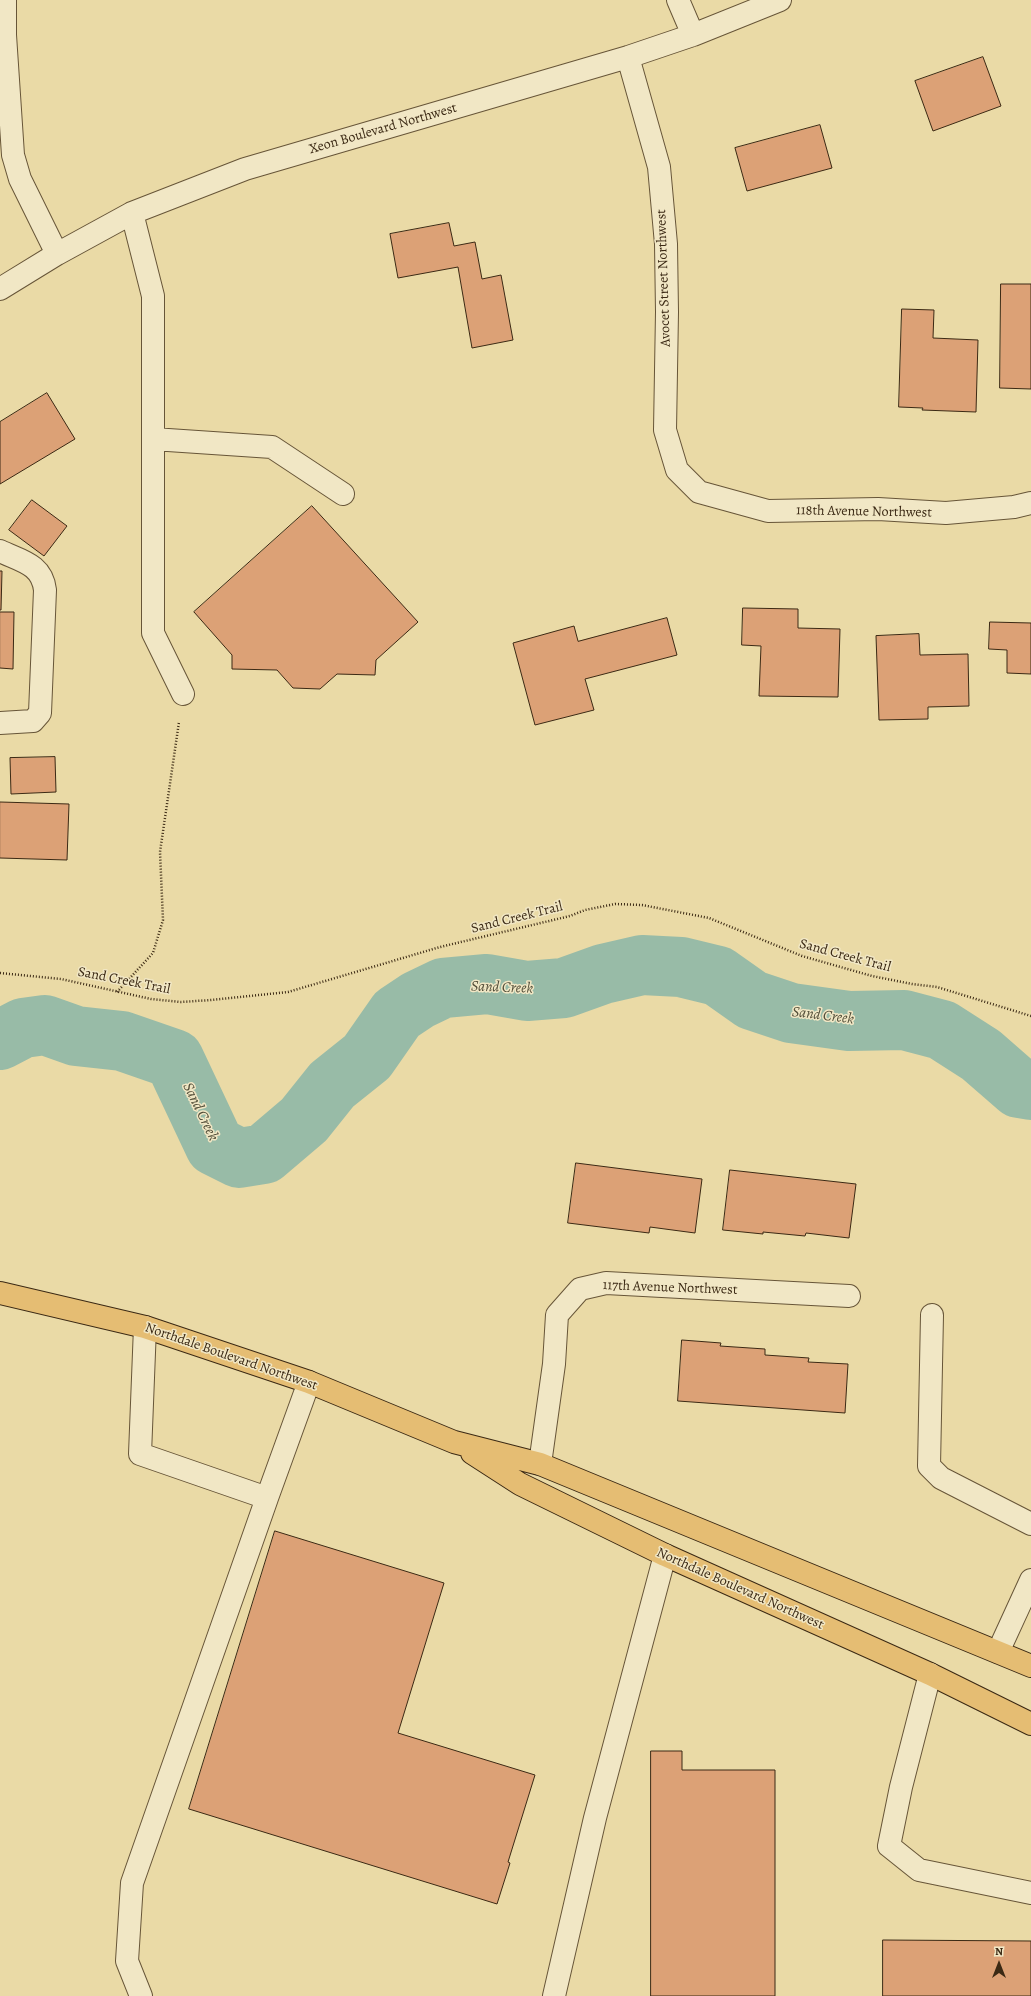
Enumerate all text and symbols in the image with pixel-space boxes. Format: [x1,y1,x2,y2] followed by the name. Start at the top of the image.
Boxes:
[307,100,459,158] street label: Xeon Boulevard Northwest
[653,209,675,347] street label: Avocet Street Northwest
[796,502,932,522] street label: 118th Avenue Northwest
[469,898,565,938] street label: Sand Creek Trail
[797,936,893,976] street label: Sand Creek Trail
[76,964,172,998] street label: Sand Creek Trail
[471,978,533,998] water label: Sand Creek
[791,1003,855,1029] water label: Sand Creek
[178,1080,222,1144] water label: Sand Creek
[602,1277,738,1299] street label: 117th Avenue Northwest
[143,1320,319,1394] street label: Northdale Boulevard Northwest
[654,1544,826,1634] street label: Northdale Boulevard Northwest
[979,1944,1019,1984] north arrow
[995,1944,1003,1959] text: N

